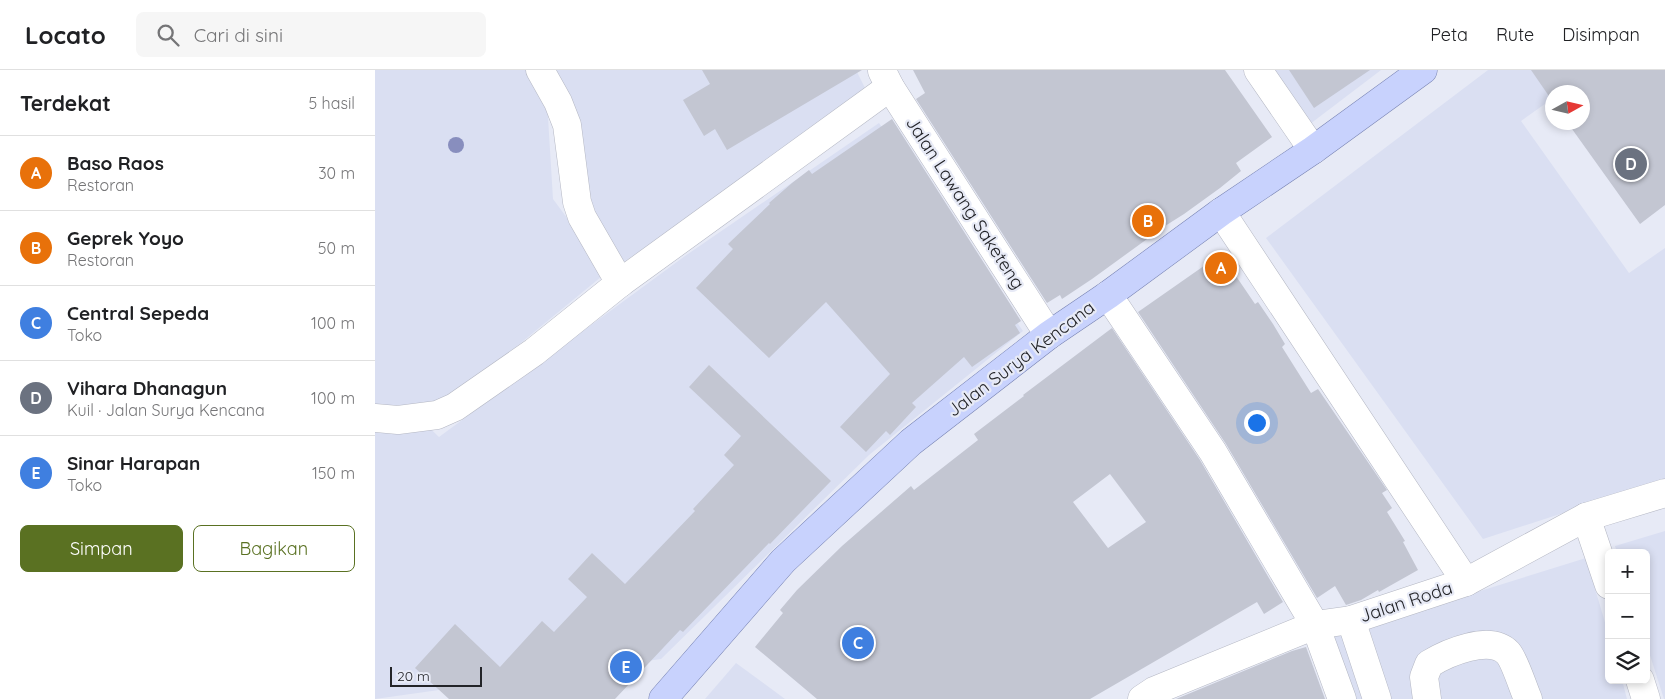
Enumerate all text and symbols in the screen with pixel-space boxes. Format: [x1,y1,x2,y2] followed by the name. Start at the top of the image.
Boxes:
[136,12,486,57] search box
[25,20,106,50] text: Locato
[154,21,182,49] icon: search
[194,23,283,47] text: Cari di sini
[1430,23,1468,46] text: Peta
[1496,23,1534,46] text: Rute
[1562,23,1640,46] text: Disimpan
[1545,85,1590,130] north arrow
[20,90,111,116] text: Terdekat
[309,93,355,113] text: 5 hasil
[901,112,1030,293] street label: Jalan Lawang Saketeng
[1615,145,1647,183] pin: D
[67,151,164,175] text: Baso Raos
[31,163,41,183] text: A
[318,163,355,183] text: 30 m
[67,175,134,195] text: Restoran
[1132,202,1164,240] pin: B
[67,226,184,250] text: Geprek Yoyo
[31,238,41,258] text: B
[318,238,355,258] text: 50 m
[1205,249,1237,287] pin: A
[67,250,134,270] text: Restoran
[942,296,1099,422] street label: Jalan Surya Kencana
[67,301,209,325] text: Central Sepeda
[31,313,41,333] text: C
[311,313,355,333] text: 100 m
[67,325,102,345] text: Toko
[67,376,227,400] text: Vihara Dhanagun
[30,388,42,408] text: D
[311,388,355,408] text: 100 m
[67,400,265,420] text: Kuil · Jalan Surya Kencana
[1244,410,1270,436] your location
[67,451,200,475] text: Sinar Harapan
[31,463,41,483] text: E
[312,463,355,483] text: 150 m
[67,475,102,495] text: Toko
[20,525,183,572] button: Simpan
[193,525,355,572] button: Bagikan
[1605,549,1650,684] map controls
[1605,549,1650,594] button: +
[1357,576,1455,627] street label: Jalan Roda
[1605,594,1650,639] button: −
[842,624,874,662] pin: C
[1605,639,1650,684] button: layers
[610,648,642,686] pin: E
[390,664,483,687] scale bar
[397,667,430,685] text: 20 m

